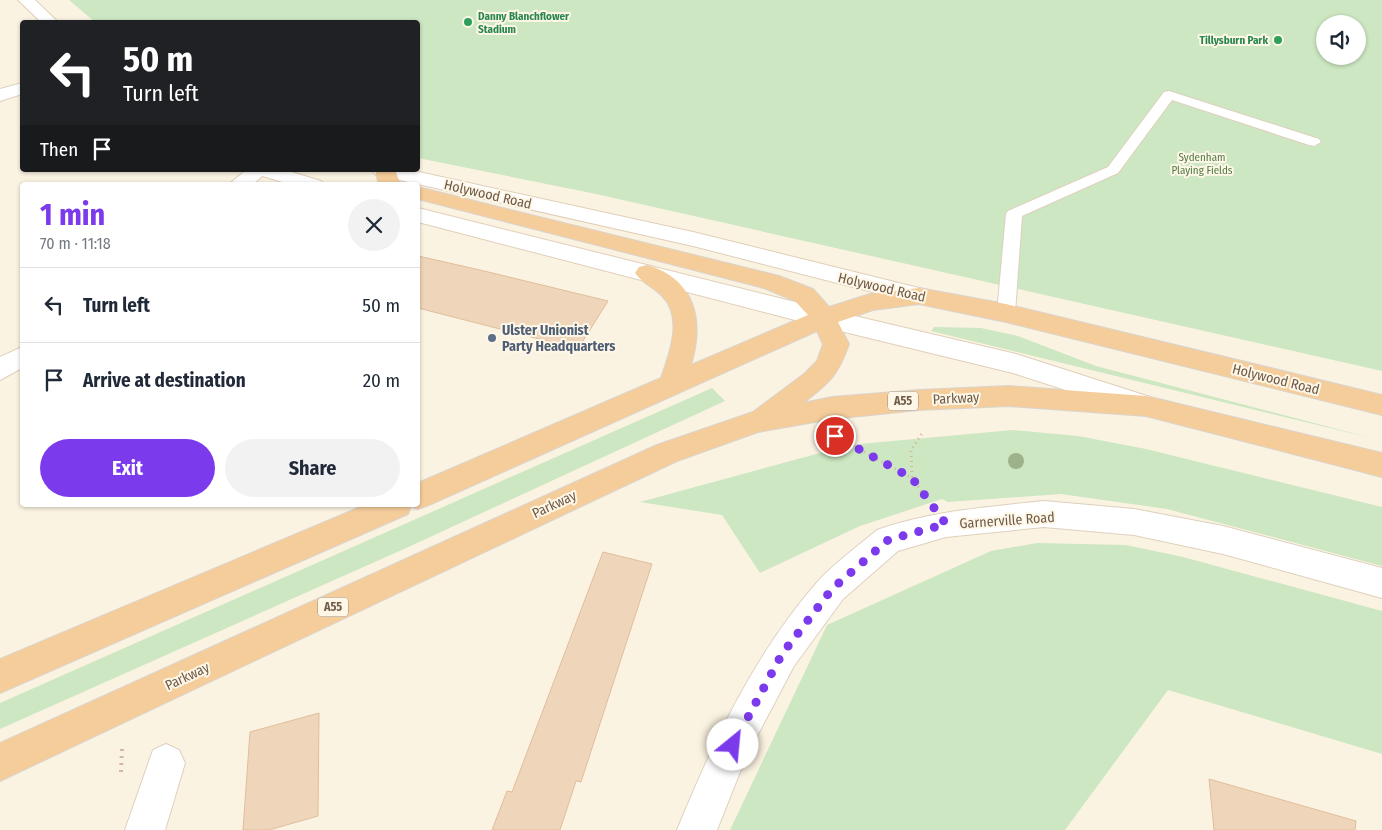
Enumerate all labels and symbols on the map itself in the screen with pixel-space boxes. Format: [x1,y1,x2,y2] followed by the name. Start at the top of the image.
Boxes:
[478,10,570,36] place label: Danny Blanchflower Stadium
[462,16,474,28] marker: Danny Blanchflower Stadium
[1200,34,1268,47] place label: Tillysburn Park
[1272,34,1284,46] marker: Tillysburn Park
[1171,151,1233,177] park label: Sydenham Playing Fields
[442,176,533,213] street label: Holywood Road
[836,269,927,306] street label: Holywood Road
[502,322,615,355] place label: Ulster Unionist Party Headquarters
[486,332,498,344] marker: Ulster Unionist Party Headquarters
[1230,360,1321,399] street label: Holywood Road
[932,389,981,408] street label: Parkway
[888,392,918,411] road number: A55
[814,415,856,457] pin
[529,487,580,522] street label: Parkway
[959,509,1055,532] street label: Garnerville Road
[318,598,348,616] road number: A55
[162,659,213,694] street label: Parkway
[706,718,758,770] position arrow

